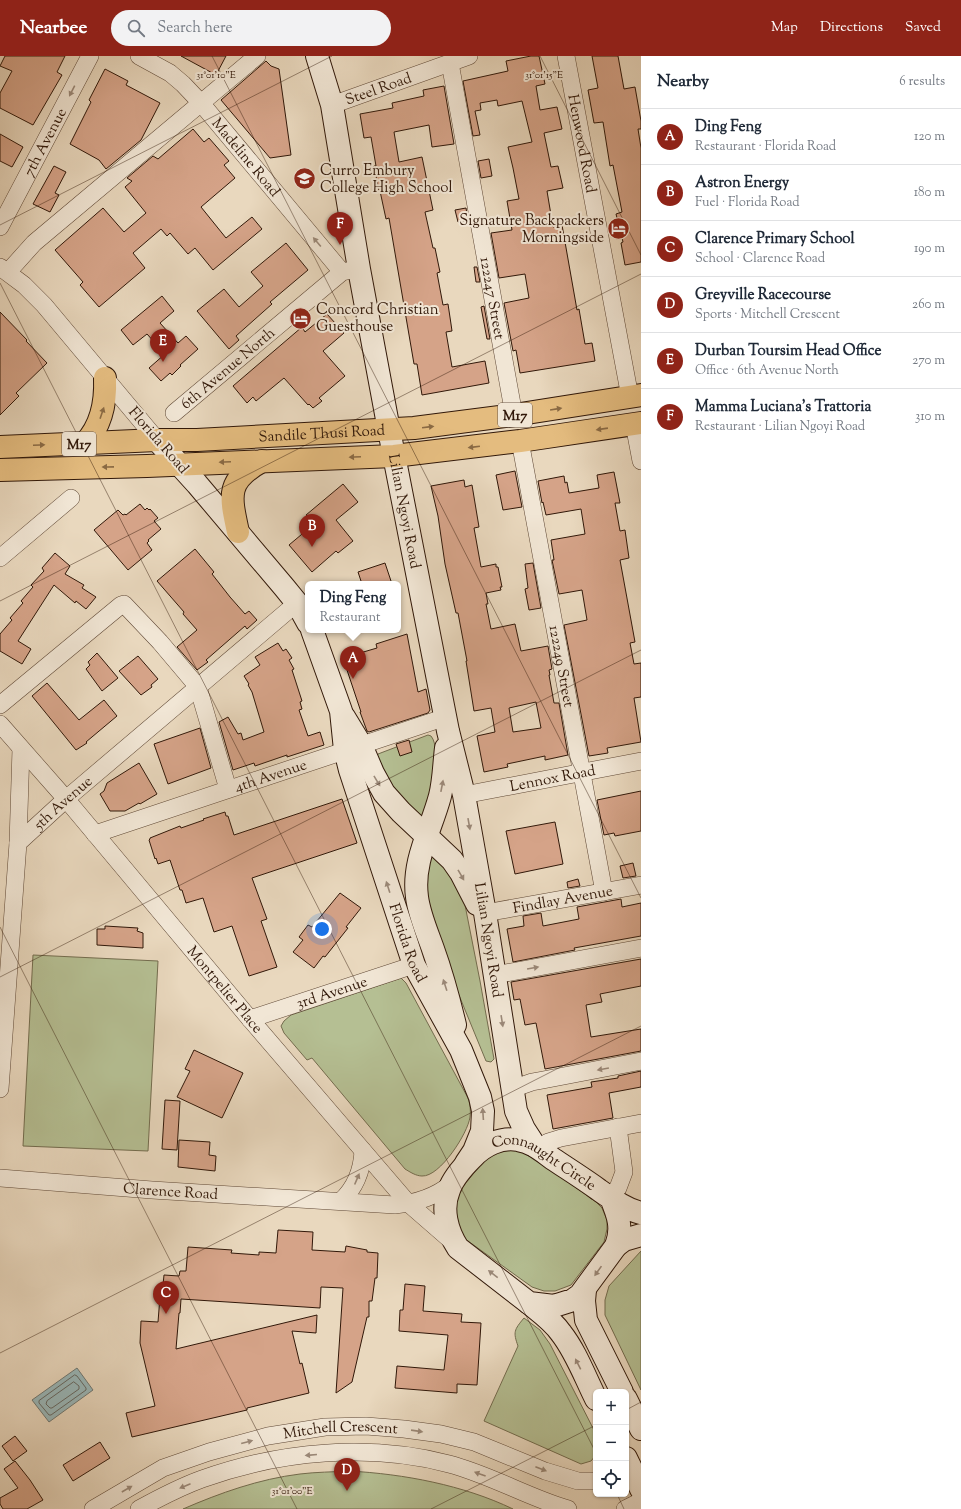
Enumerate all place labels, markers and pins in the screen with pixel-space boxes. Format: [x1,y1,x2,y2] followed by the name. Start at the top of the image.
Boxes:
[320,161,453,199] place label: Curro Embury College High School
[292,166,318,192] school or university icon: Curro Embury College High School
[459,211,604,249] place label: Signature Backpackers Morningside
[327,212,353,245] pin: F
[606,216,632,242] hotel icon: Signature Backpackers Morningside
[316,300,439,338] place label: Concord Christian Guesthouse
[288,305,314,331] hotel icon: Concord Christian Guesthouse
[150,329,176,362] pin: E
[299,514,325,547] pin: B
[340,646,366,679] pin: A
[153,1281,179,1314] pin: C
[334,1458,360,1491] pin: D

